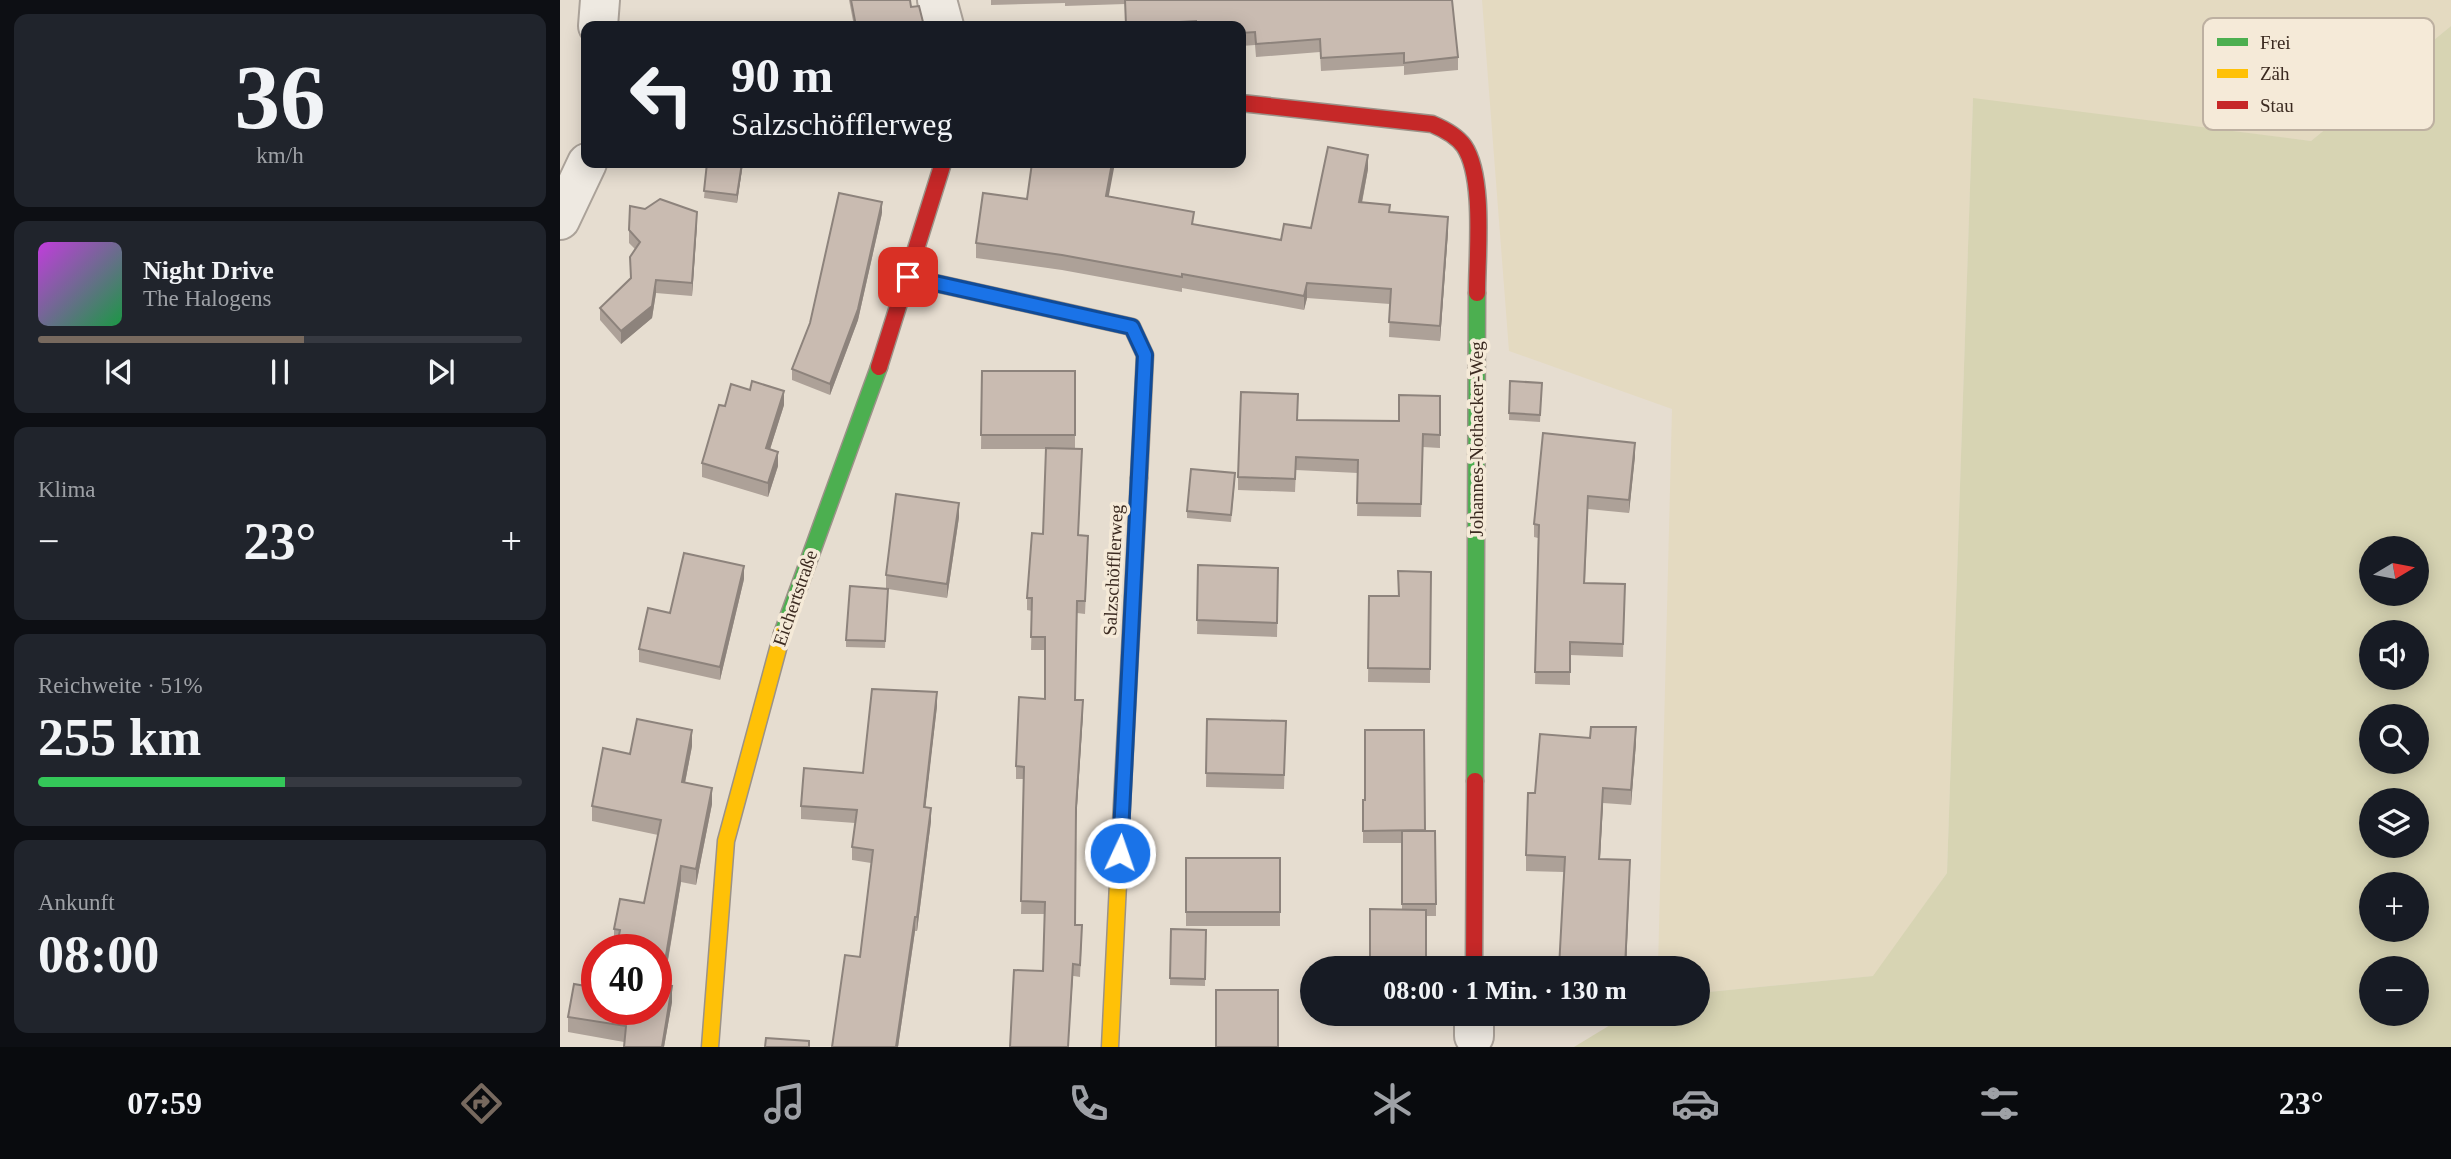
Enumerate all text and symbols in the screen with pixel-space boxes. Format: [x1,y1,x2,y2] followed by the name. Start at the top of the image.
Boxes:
[2203,18,2434,130] legend
[2260,32,2291,53] text: Frei
[235,47,326,148] text: 36
[731,48,833,103] text: 90 m
[616,49,707,140] icon: left
[2260,63,2290,84] text: Zäh
[2260,95,2294,116] text: Stau
[731,106,953,142] text: Salzschöfflerweg
[256,143,304,168] text: km/h
[878,247,938,307] pin
[143,256,274,285] text: Night Drive
[889,258,927,296] icon: arrive
[143,286,271,311] text: The Halogens
[1466,341,1487,537] street label: Johannes-Nothacker-Weg
[100,353,138,391] icon: previous
[261,353,299,391] icon: pause
[422,353,460,391] icon: next
[38,477,96,502] text: Klima
[1099,503,1127,636] street label: Salzschöfflerweg
[244,513,316,570] text: 23°
[38,520,59,562] text: −
[501,520,522,562] text: +
[2359,536,2429,606] north arrow
[2359,536,2429,1026] map controls
[769,547,821,649] street label: Eichertstraße
[2359,620,2429,690] button: sound
[38,673,203,698] text: Reichweite · 51%
[2359,704,2429,774] button: search
[38,709,201,766] text: 255 km
[2359,788,2429,858] button: layers
[1083,816,1157,890] position arrow
[2359,872,2429,942] button: +
[38,890,115,915] text: Ankunft
[38,926,159,983] text: 08:00
[581,934,672,1025] speed limit sign: 40
[2359,956,2429,1026] button: −
[1383,976,1627,1005] text: 08:00 · 1 Min. · 130 m
[457,1079,506,1128] icon: directions
[760,1079,809,1128] icon: music
[1064,1079,1113,1128] icon: phone
[1368,1079,1417,1128] icon: climate
[1671,1079,1720,1128] icon: car
[1975,1079,2024,1128] icon: filters
[127,1085,202,1121] text: 07:59
[2279,1085,2324,1121] text: 23°

